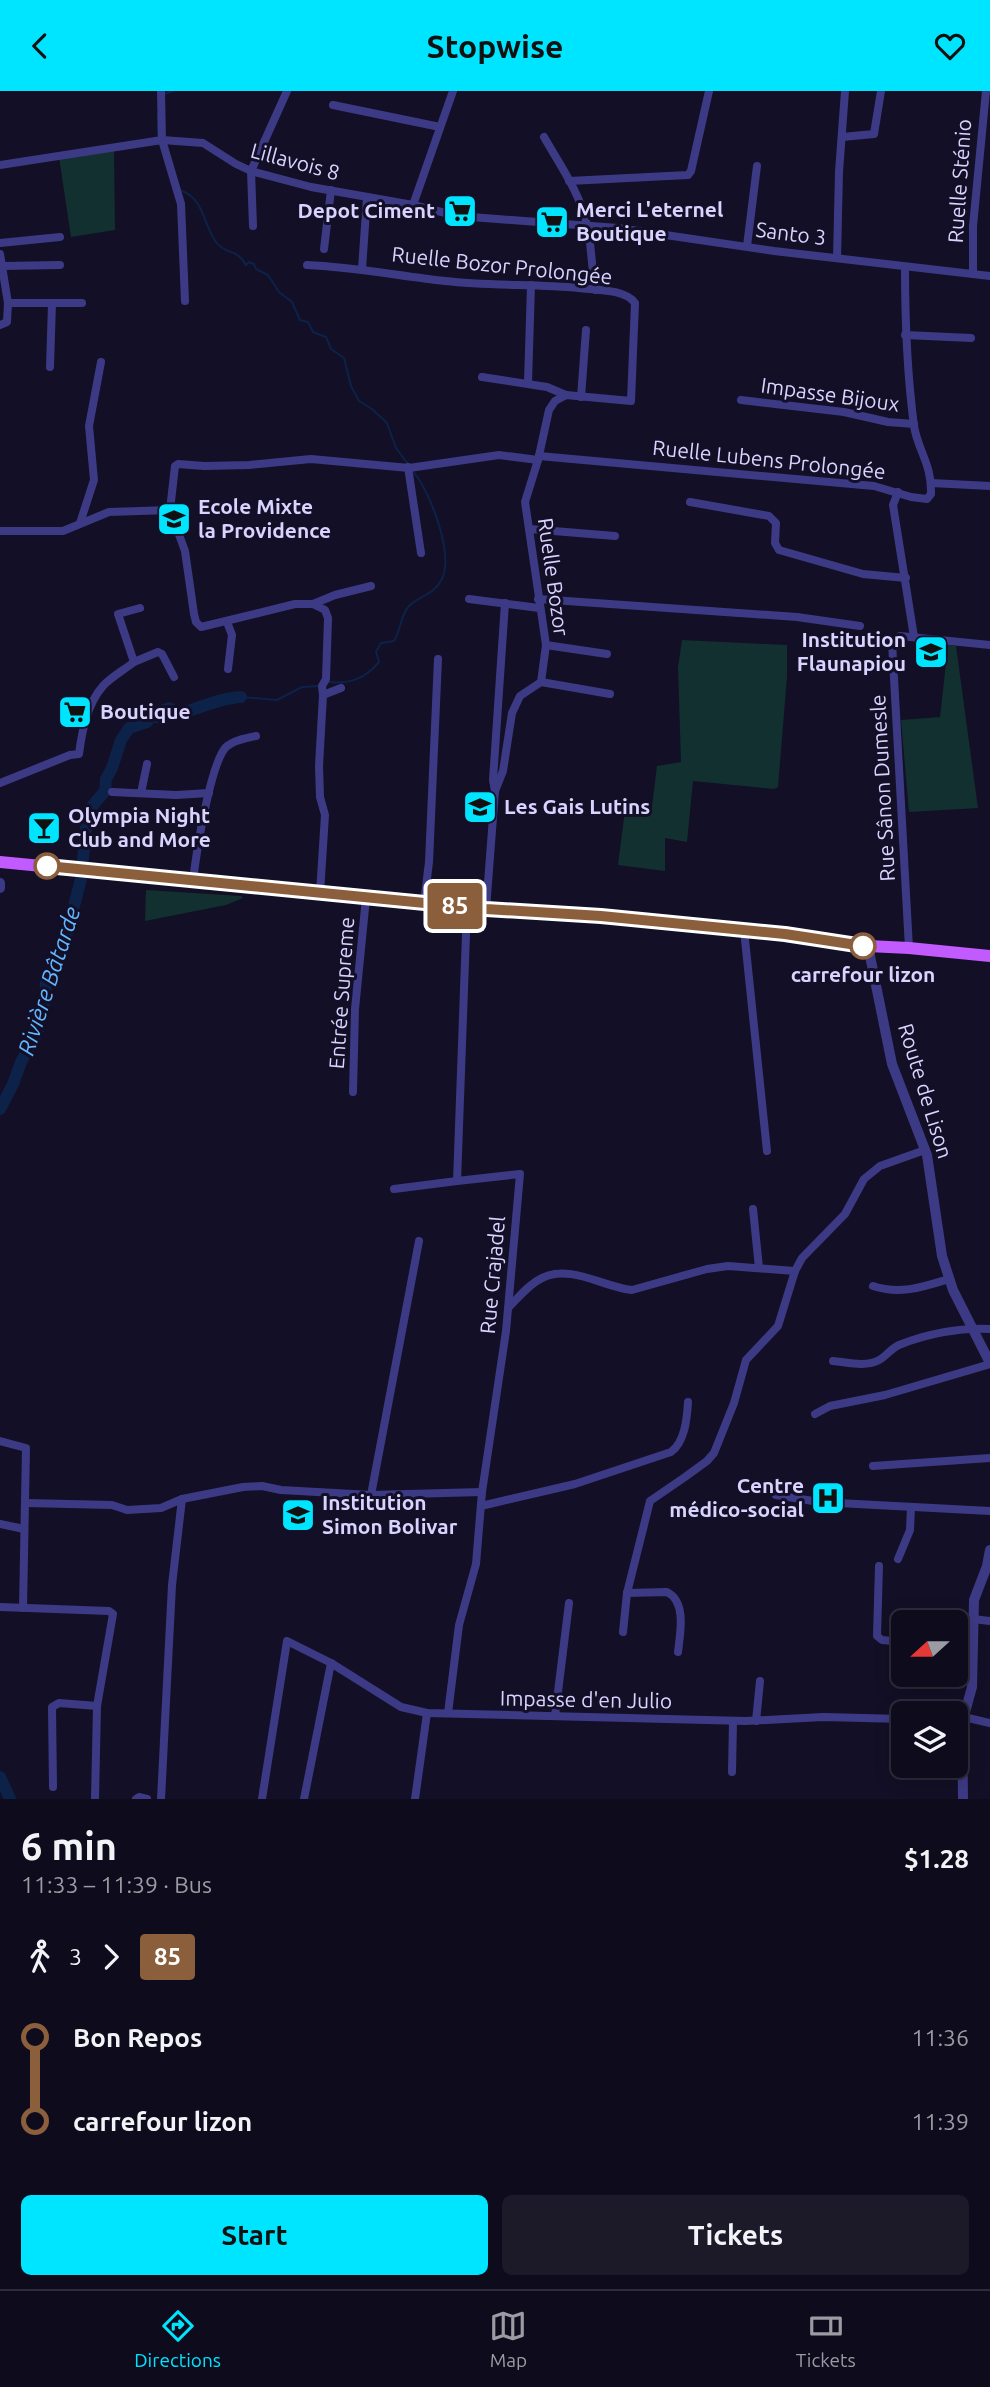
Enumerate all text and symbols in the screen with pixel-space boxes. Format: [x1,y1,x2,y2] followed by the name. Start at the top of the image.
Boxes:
[21,27,59,65] icon: back
[931,27,969,65] icon: heart
[426,28,564,64] text: Stopwise
[943,118,975,244] street label: Ruelle Sténio
[248,138,342,184] street label: Lillavois 8
[441,192,479,230] supermarket icon: Depot Ciment
[576,197,723,245] place label: Merci L'eternel Boutique
[298,198,435,222] place label: Depot Ciment
[533,203,571,241] supermarket icon: Merci L'eternel Boutique
[754,217,828,249] street label: Santo 3
[391,241,614,289] street label: Ruelle Bozor Prolongée
[759,372,901,416] street label: Impasse Bijoux
[651,435,887,483] street label: Ruelle Lubens Prolongée
[198,494,331,542] place label: Ecole Mixte la Providence
[155,500,193,538] school or university icon: Ecole Mixte la Providence
[534,516,574,638] street label: Ruelle Bozor
[797,627,906,675] place label: Institution Flaunapiou
[912,633,950,671] school or university icon: Institution Flaunapiou
[56,693,94,731] supermarket icon: Boutique
[865,694,899,882] street label: Rue Sânon Dumesle
[100,699,191,723] place label: Boutique
[461,788,499,826] school or university icon: Les Gais Lutins
[504,794,650,818] place label: Les Gais Lutins
[68,803,211,851] place label: Olympia Night Club and More
[25,809,63,847] bar icon: Olympia Night Club and More
[34,853,60,879] unlabelled marker
[424,883,486,929] line badge: 85
[441,892,469,919] text: 85
[13,903,84,1058] water label: Rivière Bâtarde
[324,916,358,1070] street label: Entrée Supreme
[850,933,876,959] marker: carrefour lizon
[791,962,935,986] place label: carrefour lizon
[894,1020,958,1161] street label: Route de Lison
[475,1215,509,1335] street label: Rue Crajadel
[669,1473,804,1521] place label: Centre médico-social
[809,1479,847,1517] hospital icon: Centre médico-social
[322,1490,458,1538] place label: Institution Simon Bolivar
[279,1496,317,1534] school or university icon: Institution Simon Bolivar
[891,1610,968,1687] north arrow
[891,1610,968,1778] map controls
[500,1685,672,1713] street label: Impasse d'en Julio
[891,1701,968,1778] button: layers
[21,1825,117,1867] text: 6 min
[904,1844,969,1873] text: $1.28
[21,1872,212,1897] text: 11:33 – 11:39 · Bus
[21,1938,59,1976] icon: walk
[92,1938,130,1976] icon: forward
[154,1943,181,1970] text: 85
[69,1944,82,1969] text: 3
[73,2023,202,2052] text: Bon Repos
[911,2025,969,2050] text: 11:36
[73,2107,252,2136] text: carrefour lizon
[911,2109,969,2134] text: 11:39
[21,2195,488,2275] button: Start
[502,2195,969,2275] button: Tickets
[134,2307,221,2371] tab: Directions
[489,2307,527,2371] tab: Map
[796,2307,856,2371] tab: Tickets

